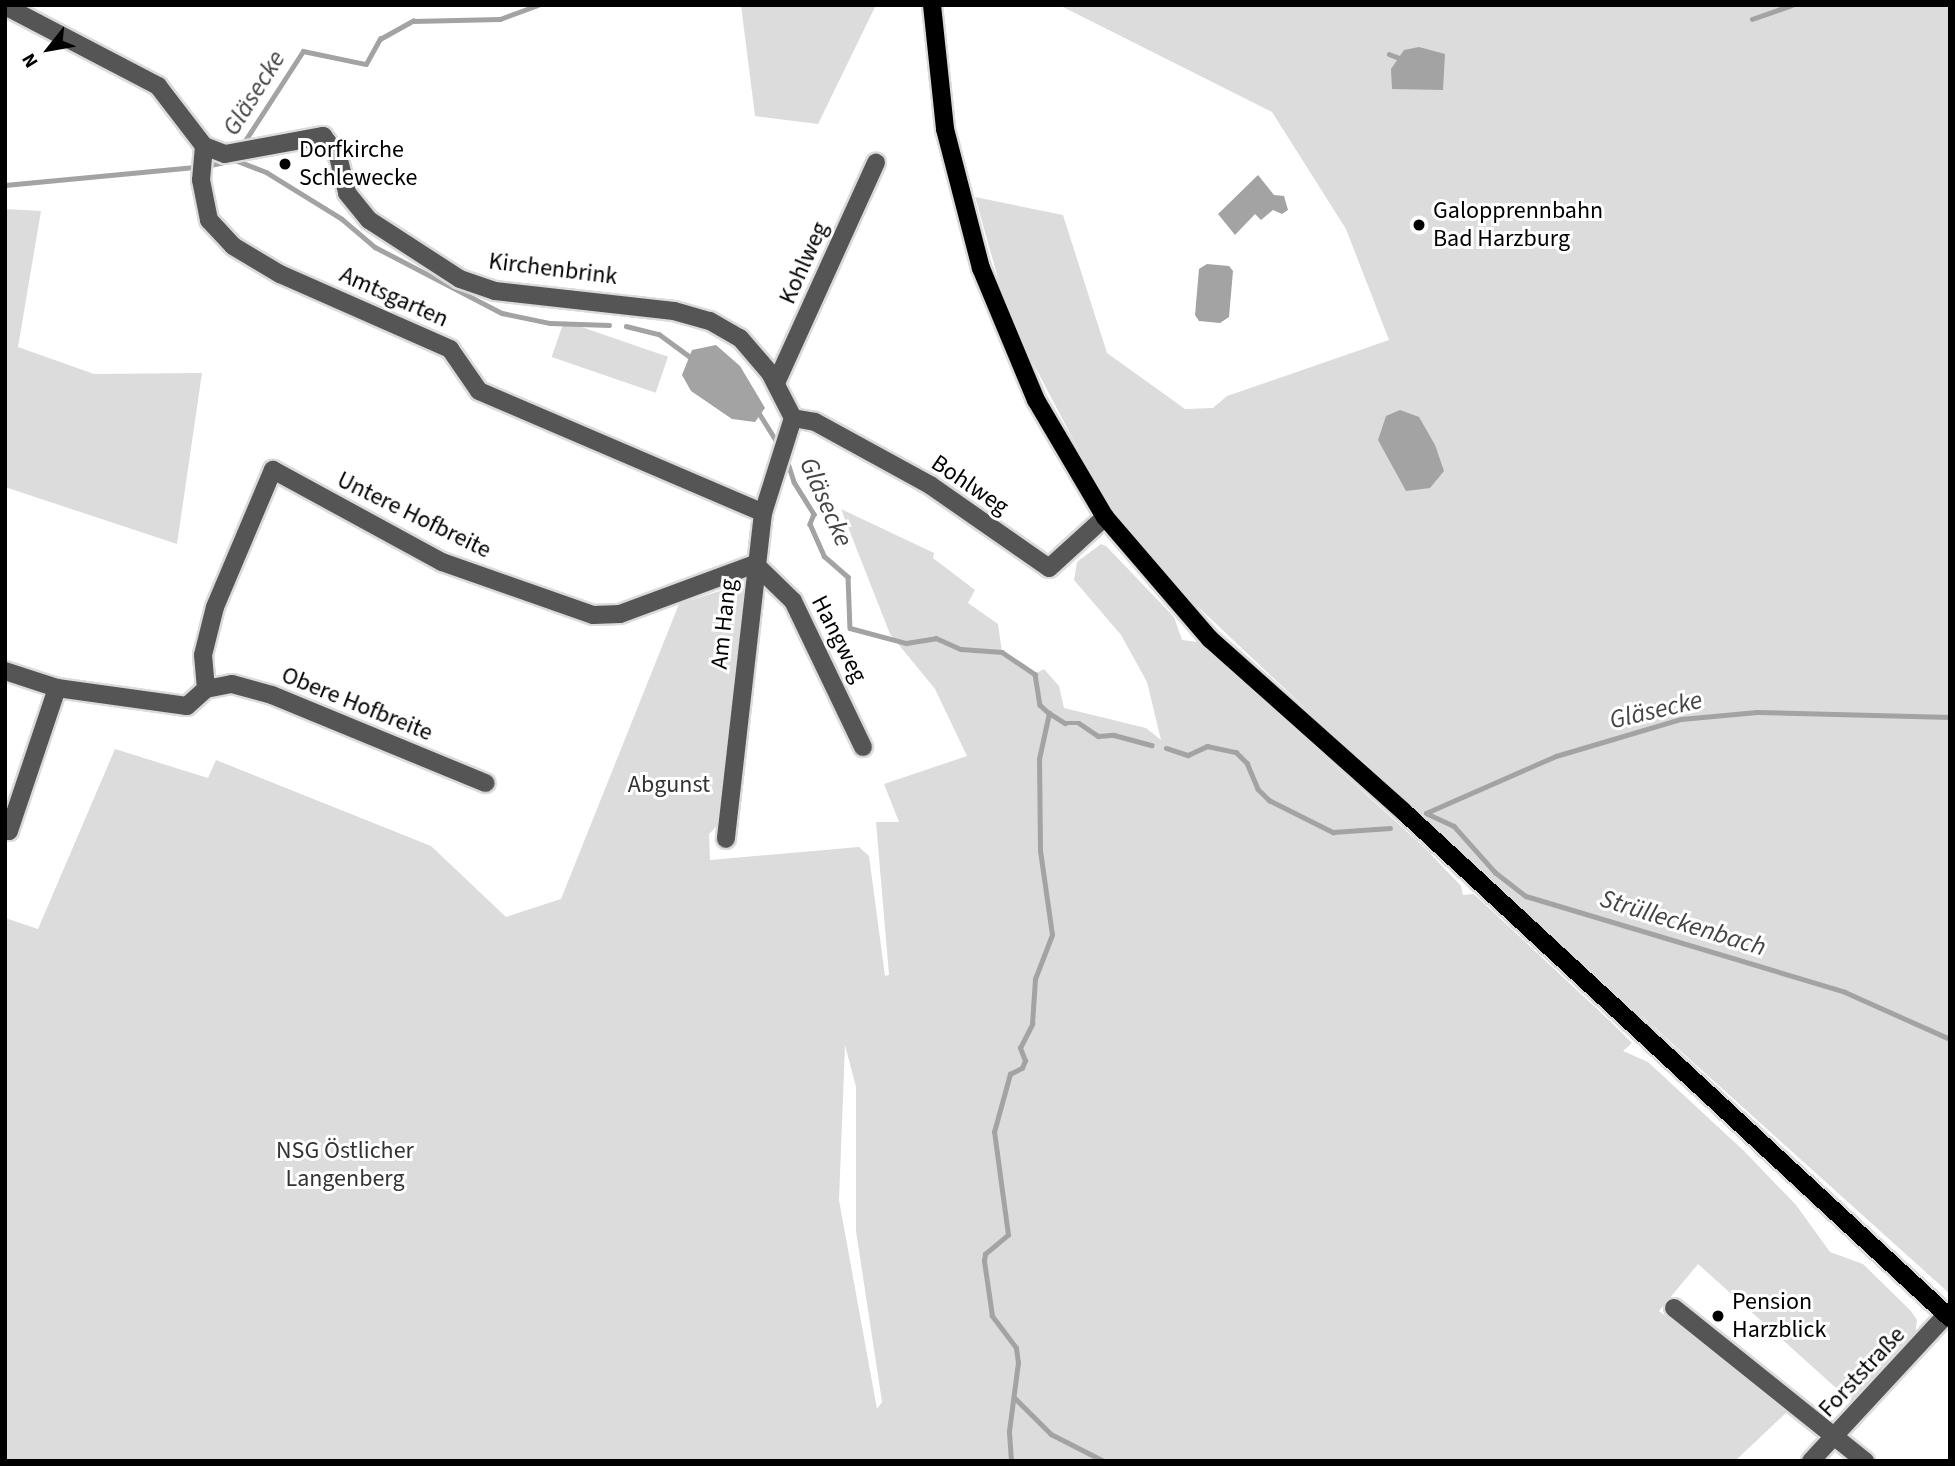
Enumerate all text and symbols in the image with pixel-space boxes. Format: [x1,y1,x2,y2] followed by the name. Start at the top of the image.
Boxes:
[14,14,84,84] north arrow
[216,45,292,141] water label: Gläsecke
[16,48,45,72] text: N
[299,136,417,192] place label: Dorfkirche Schlewecke
[277,156,293,172] marker: Dorfkirche Schlewecke
[1433,197,1603,253] place label: Galopprennbahn Bad Harzburg
[773,217,835,309] street label: Kohlweg
[1411,217,1427,233] marker: Galopprennbahn Bad Harzburg
[487,247,619,291] street label: Kirchenbrink
[335,260,453,334] street label: Amtsgarten
[926,449,1014,521] street label: Bohlweg
[793,453,859,551] water label: Gläsecke
[332,465,496,565] street label: Untere Hofbreite
[705,577,743,671] street label: Am Hang
[805,591,873,687] street label: Hangweg
[277,661,437,747] street label: Obere Hofbreite
[1607,684,1705,736] water label: Gläsecke
[628,771,710,799] park label: Abgunst
[1596,883,1770,963] water label: Strülleckenbach
[276,1137,414,1193] park label: NSG Östlicher Langenberg
[1732,1288,1826,1344] place label: Pension Harzblick
[1710,1308,1726,1324] marker: Pension Harzblick
[1813,1321,1911,1423] street label: Forststraße

